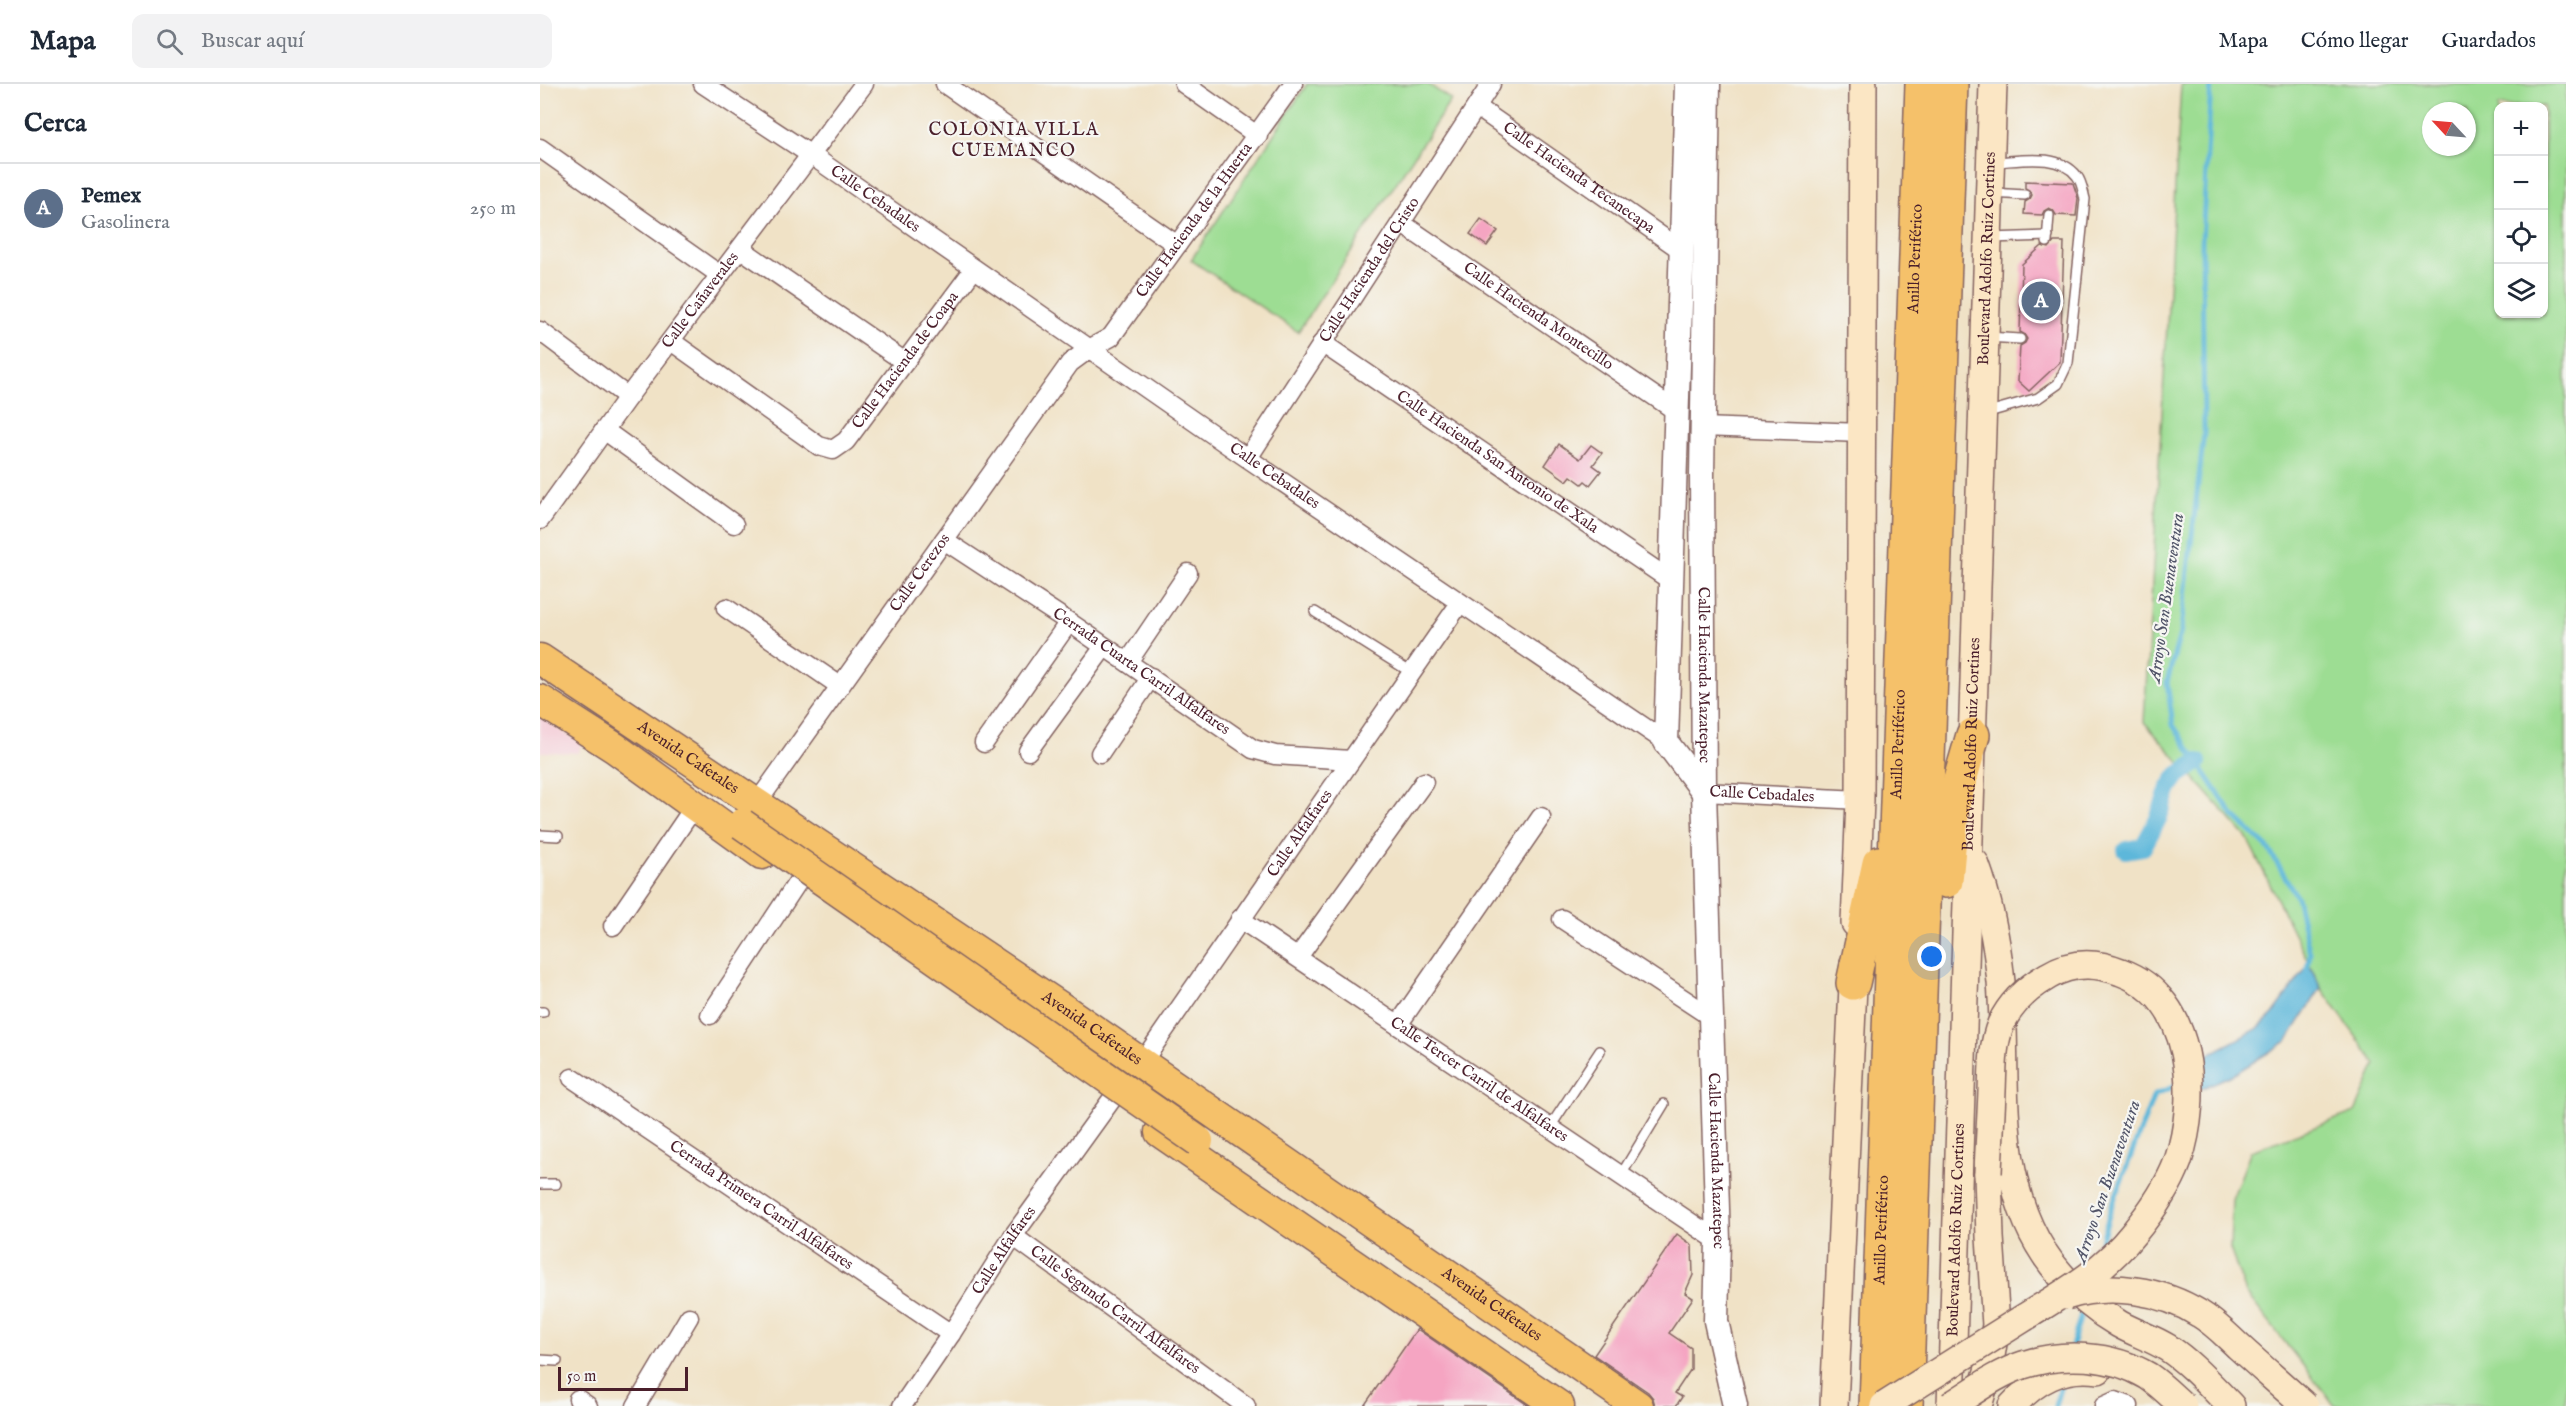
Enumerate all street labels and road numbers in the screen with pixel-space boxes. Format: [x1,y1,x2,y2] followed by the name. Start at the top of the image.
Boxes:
[1499,118,1659,238] street label: Calle Hacienda Tecanecapa
[1132,139,1257,302] street label: Calle Hacienda de la Huerta
[1974,151,2001,366] street label: Boulevard Adolfo Ruiz Cortines
[826,161,924,238] street label: Calle Cebadales
[1315,193,1425,347] street label: Calle Hacienda del Cristo
[1904,203,1928,315] street label: Anillo Periférico
[658,248,744,353] street label: Calle Cañaverales
[1459,258,1617,375] street label: Calle Hacienda Montecillo
[848,288,964,433] street label: Calle Hacienda de Coapa
[1392,386,1602,538] street label: Calle Hacienda San Antonio de Xala
[1225,439,1324,514] street label: Calle Cebadales
[886,530,955,616] street label: Calle Cerezos
[1693,587,1714,763] street label: Calle Hacienda Mazatepec
[1048,604,1234,740] street label: Cerrada Cuarta Carril Alfalfares
[1959,637,1985,852] street label: Boulevard Adolfo Ruiz Cortines
[1887,689,1911,801] street label: Anillo Periférico
[633,716,743,799] street label: Avenida Cafetales
[1709,782,1815,808] street label: Calle Cebadales
[1263,786,1338,881] street label: Calle Alfalfares
[1037,987,1146,1071] street label: Avenida Cafetales
[1386,1013,1572,1147] street label: Calle Tercer Carril de Alfalfares
[1703,1072,1728,1249] street label: Calle Hacienda Mazatepec
[1943,1122,1970,1337] street label: Boulevard Adolfo Ruiz Cortines
[665,1136,857,1275] street label: Cerrada Primera Carril Alfalfares
[1870,1175,1894,1286] street label: Anillo Periférico
[968,1202,1041,1299] street label: Calle Alfalfares
[1026,1242,1204,1379] street label: Calle Segundo Carril Alfalfares
[1437,1263,1546,1347] street label: Avenida Cafetales

